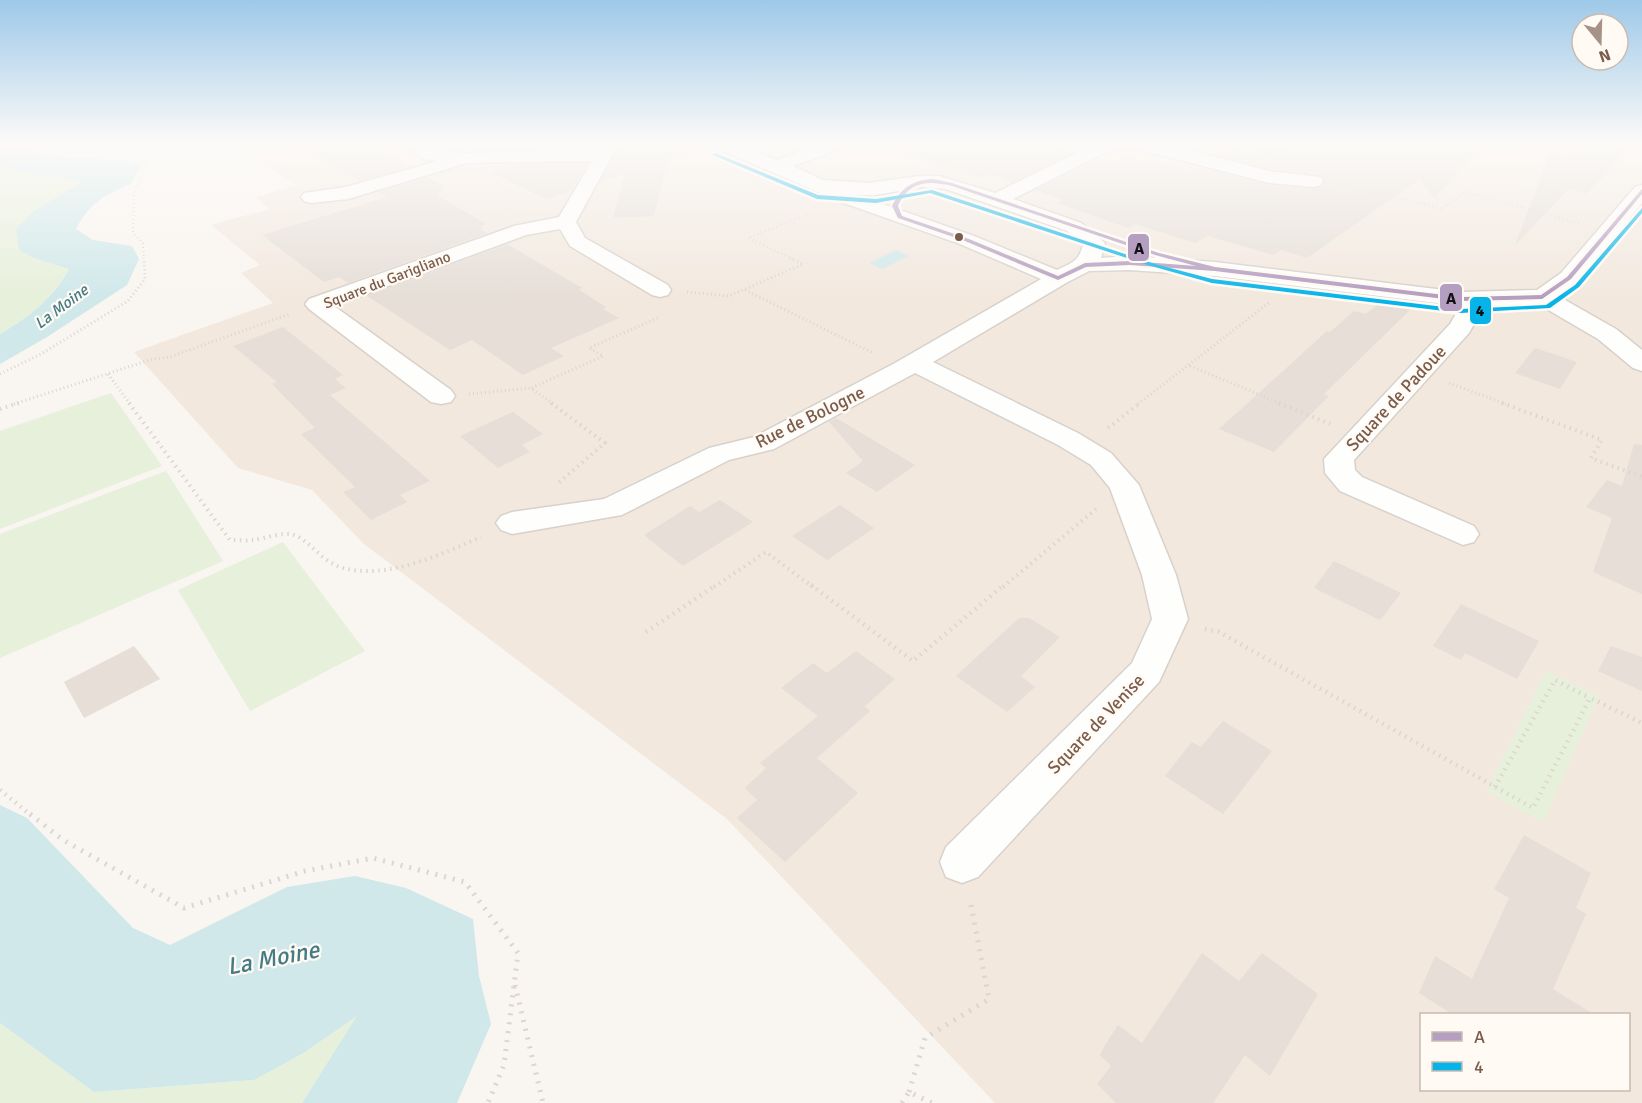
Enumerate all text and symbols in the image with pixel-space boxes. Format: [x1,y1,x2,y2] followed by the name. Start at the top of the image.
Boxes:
[1570,12,1630,72] north arrow
[1596,44,1613,67] text: N
[953,231,965,243] unlabelled marker
[1127,233,1150,262] line badge: A
[1134,239,1145,259] text: A
[321,247,453,313] street label: Square du Garigliano
[31,280,93,333] water label: La Moine
[1439,283,1463,312] line badge: A
[1446,289,1457,309] text: A
[1469,296,1492,325] line badge: 4
[1476,301,1485,321] text: 4
[1341,340,1451,456] street label: Square de Padoue
[752,381,868,453] street label: Rue de Bologne
[1043,670,1149,778] street label: Square de Venise
[224,934,323,982] water label: La Moine
[1420,1013,1630,1091] legend
[1474,1026,1485,1048] text: A
[1474,1056,1484,1078] text: 4

